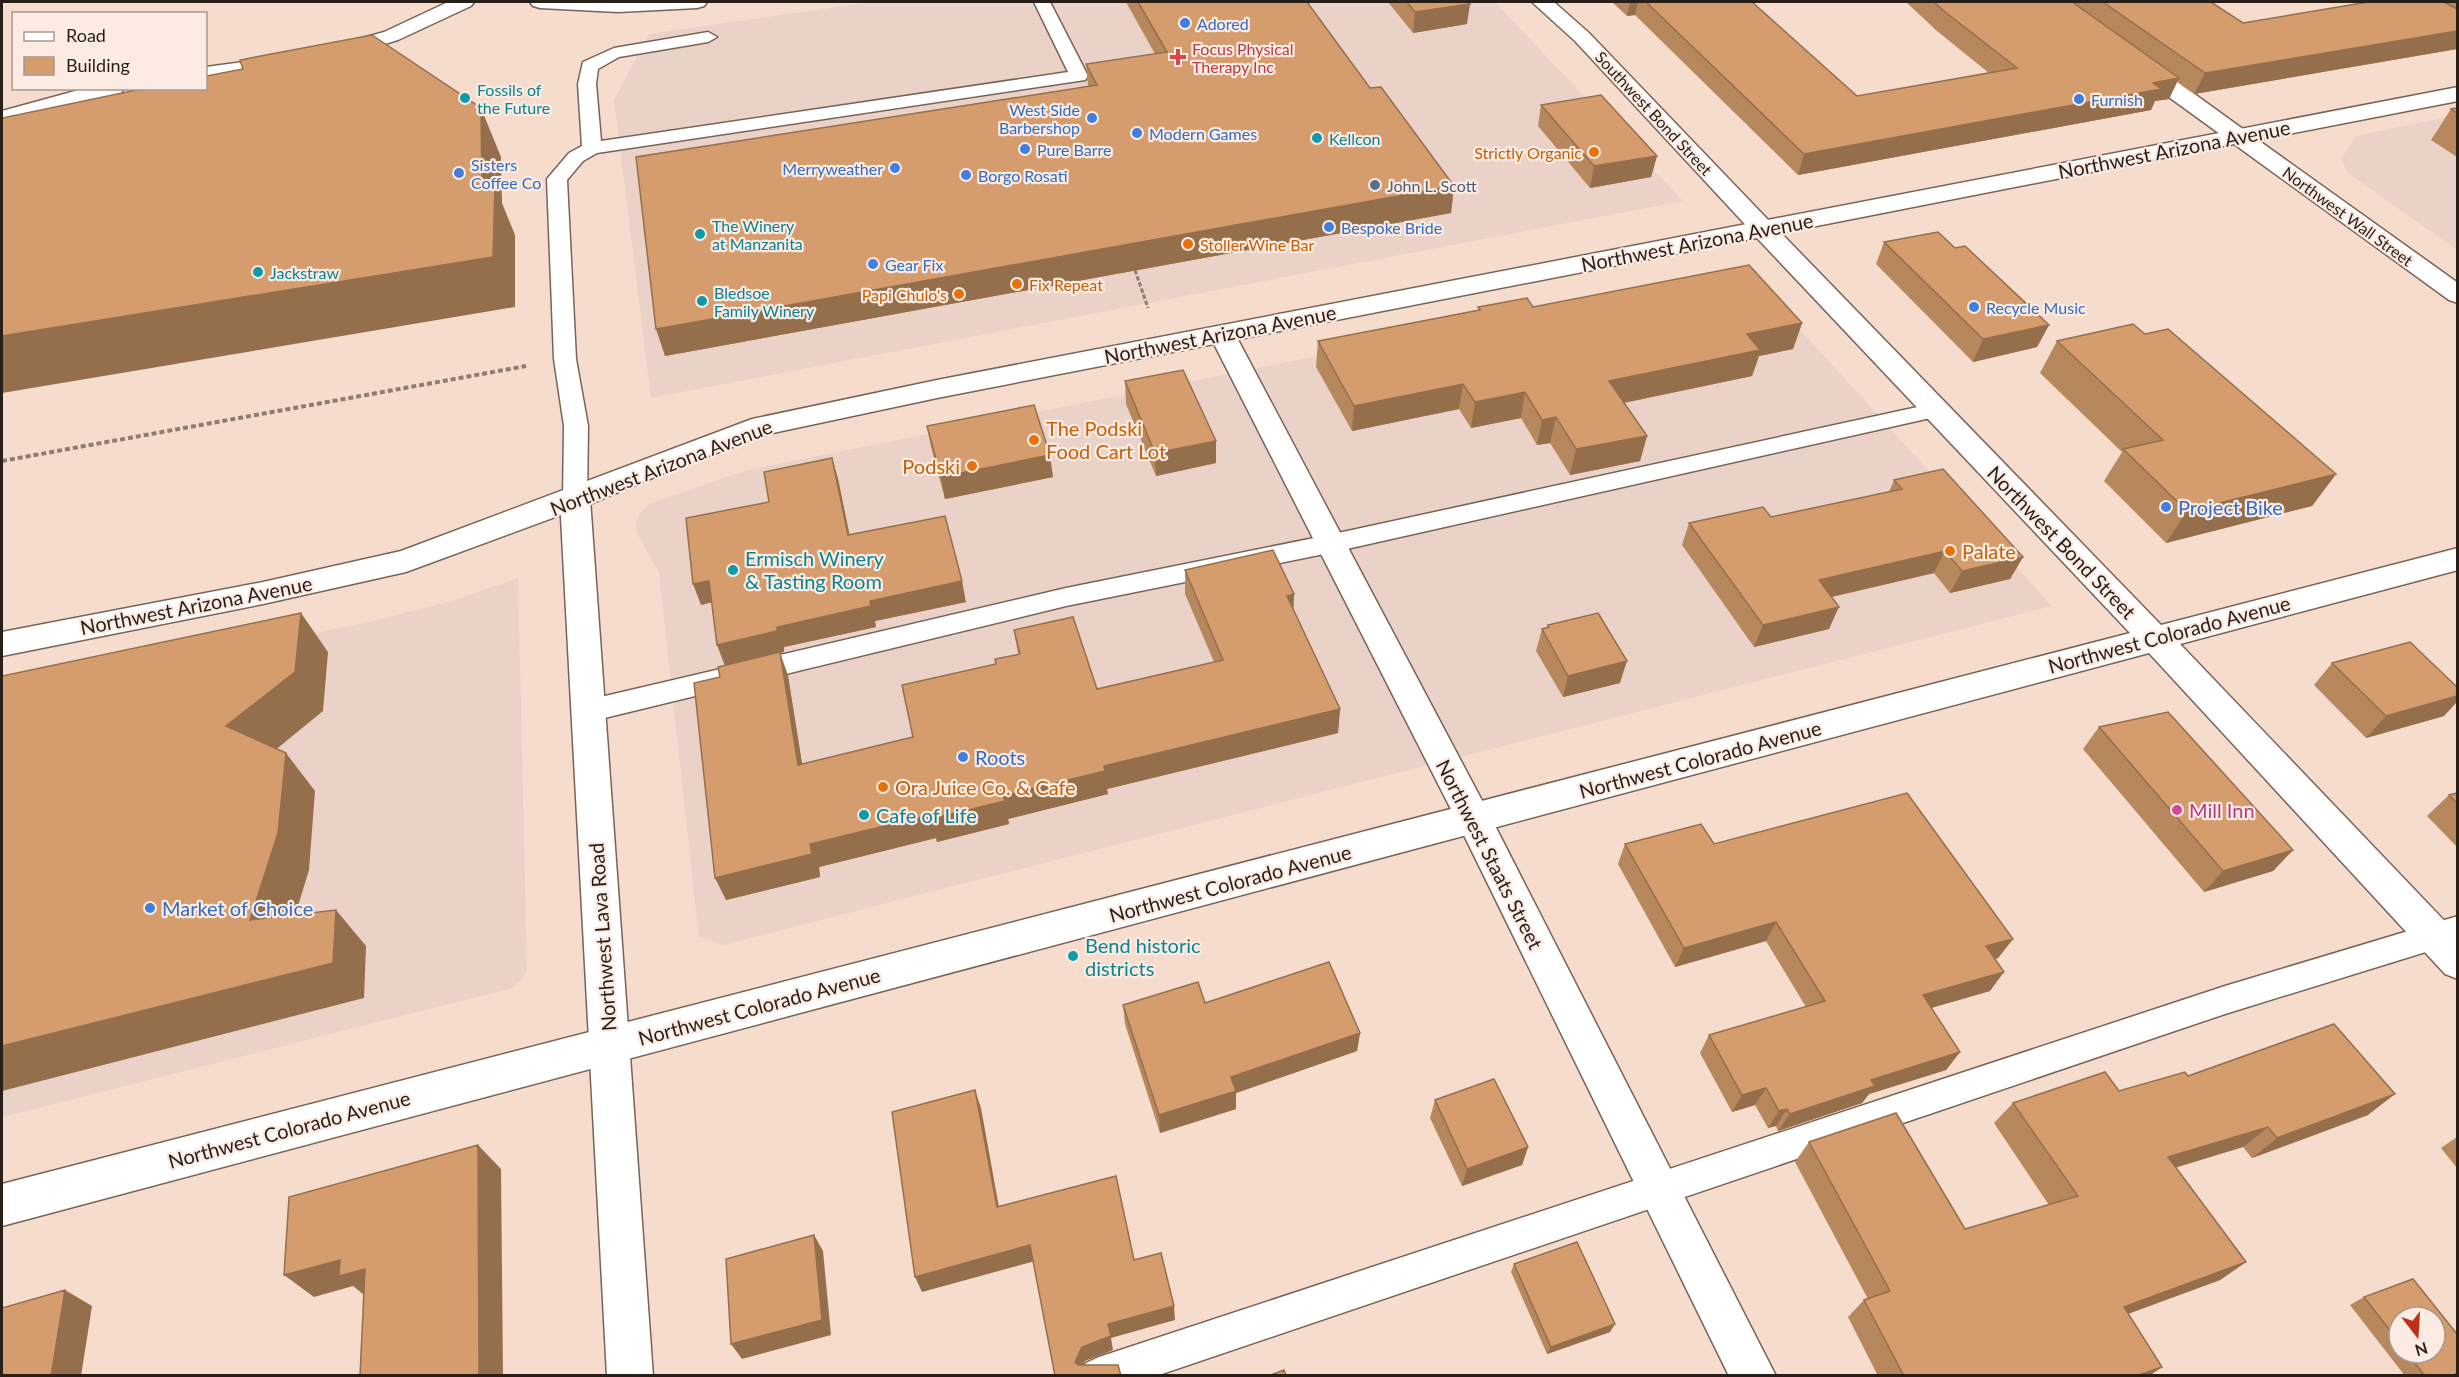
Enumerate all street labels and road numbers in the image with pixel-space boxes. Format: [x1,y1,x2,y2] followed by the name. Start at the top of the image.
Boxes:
[1592,47,1716,179] street label: Southwest Bond Street
[2056,115,2292,183] street label: Northwest Arizona Avenue
[2279,162,2417,270] street label: Northwest Wall Street
[1579,208,1815,276] street label: Northwest Arizona Avenue
[1102,300,1338,368] street label: Northwest Arizona Avenue
[547,414,775,520] street label: Northwest Arizona Avenue
[1983,461,2141,623] street label: Northwest Bond Street
[78,571,314,639] street label: Northwest Arizona Avenue
[2045,590,2293,678] street label: Northwest Colorado Avenue
[1576,715,1824,803] street label: Northwest Colorado Avenue
[1432,755,1548,953] street label: Northwest Staats Street
[1106,839,1354,927] street label: Northwest Colorado Avenue
[583,842,621,1032] street label: Northwest Lava Road
[635,962,883,1050] street label: Northwest Colorado Avenue
[165,1085,413,1173] street label: Northwest Colorado Avenue

